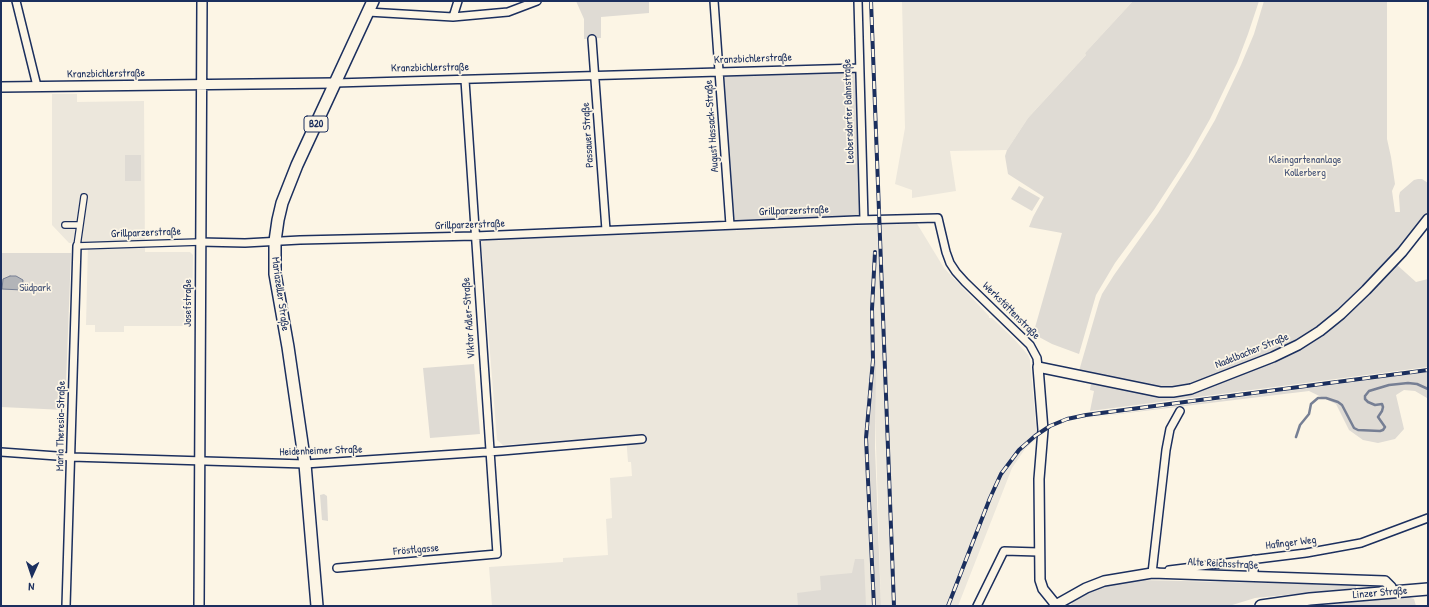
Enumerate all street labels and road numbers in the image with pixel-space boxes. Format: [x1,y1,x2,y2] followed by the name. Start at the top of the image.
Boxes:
[714,51,792,67] street label: Kranzbichlerstraße
[841,59,857,163] street label: Leobersdorfer Bahnstraße
[391,61,469,75] street label: Kranzbichlerstraße
[67,67,145,81] street label: Kranzbichlerstraße
[702,79,722,173] street label: August Hassack-Straße
[579,102,597,168] street label: Passauer Straße
[304,116,328,132] road number: B20
[759,203,829,219] street label: Grillparzerstraße
[435,217,505,233] street label: Grillparzerstraße
[111,225,181,241] street label: Grillparzerstraße
[268,256,292,332] street label: Mariazeller Straße
[460,277,478,359] street label: Viktor Adler-Straße
[181,279,195,327] street label: Josefstraße
[979,279,1043,343] street label: Werkstättenstraße
[1213,330,1291,372] street label: Nadelbacher Straße
[54,381,68,471] street label: Maria Theresia-Straße
[279,443,363,459] street label: Heidenheimer Straße
[1265,533,1317,553] street label: Hafinger Weg
[393,541,439,559] street label: Fröstlgasse
[1187,556,1259,572] street label: Alte Reichsstraße
[1352,584,1408,602] street label: Linzer Straße

